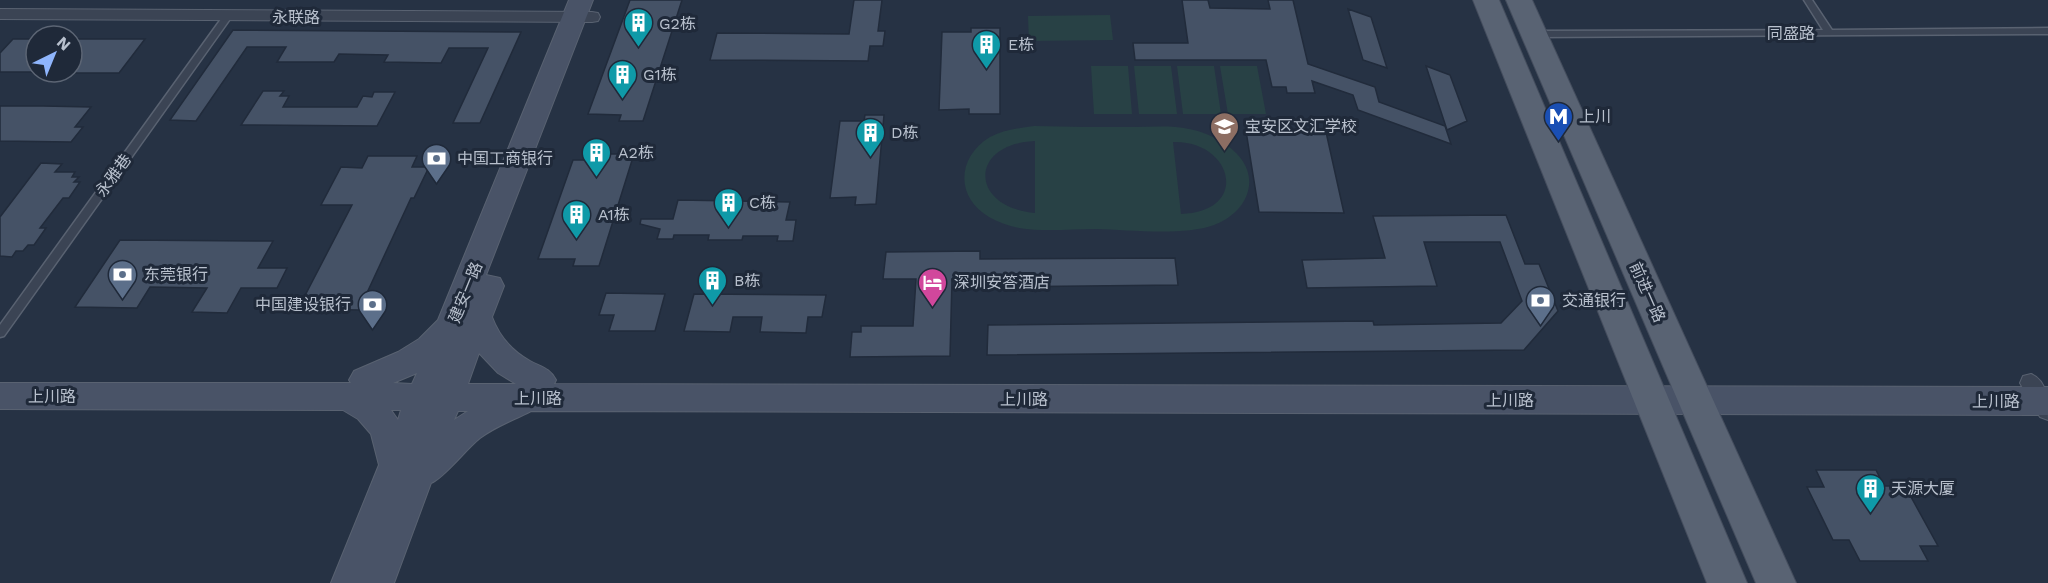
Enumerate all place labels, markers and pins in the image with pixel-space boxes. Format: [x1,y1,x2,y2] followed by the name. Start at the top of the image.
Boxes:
[622,7,654,49] building icon: G2栋
[659,14,696,33] place label: G2栋
[971,28,1003,70] building icon: E栋
[1008,35,1034,54] place label: E栋
[606,58,638,100] building icon: G1栋
[643,65,677,84] place label: G1栋
[1542,100,1574,142] metro station icon: 上川
[1579,107,1611,126] place label: 上川
[1208,110,1240,152] school or university icon: 宝安区文汇学校
[854,116,886,158] building icon: D栋
[1245,117,1357,136] place label: 宝安区文汇学校
[891,123,919,142] place label: D栋
[581,136,613,178] building icon: A2栋
[420,142,452,184] bank icon: 中国工商银行
[618,143,654,162] place label: A2栋
[457,149,553,168] place label: 中国工商银行
[712,186,744,228] building icon: C栋
[749,193,776,212] place label: C栋
[561,198,593,240] building icon: A1栋
[598,205,630,224] place label: A1栋
[107,258,139,300] bank icon: 东莞银行
[697,264,729,306] building icon: B栋
[144,265,208,284] place label: 东莞银行
[917,266,949,308] hotel icon: 深圳安答酒店
[734,271,760,290] place label: B栋
[954,273,1050,292] place label: 深圳安答酒店
[1525,284,1557,326] bank icon: 交通银行
[356,288,388,330] bank icon: 中国建设银行
[1562,291,1626,310] place label: 交通银行
[255,295,351,314] place label: 中国建设银行
[1854,472,1886,514] building icon: 天源大厦
[1891,479,1955,498] place label: 天源大厦

